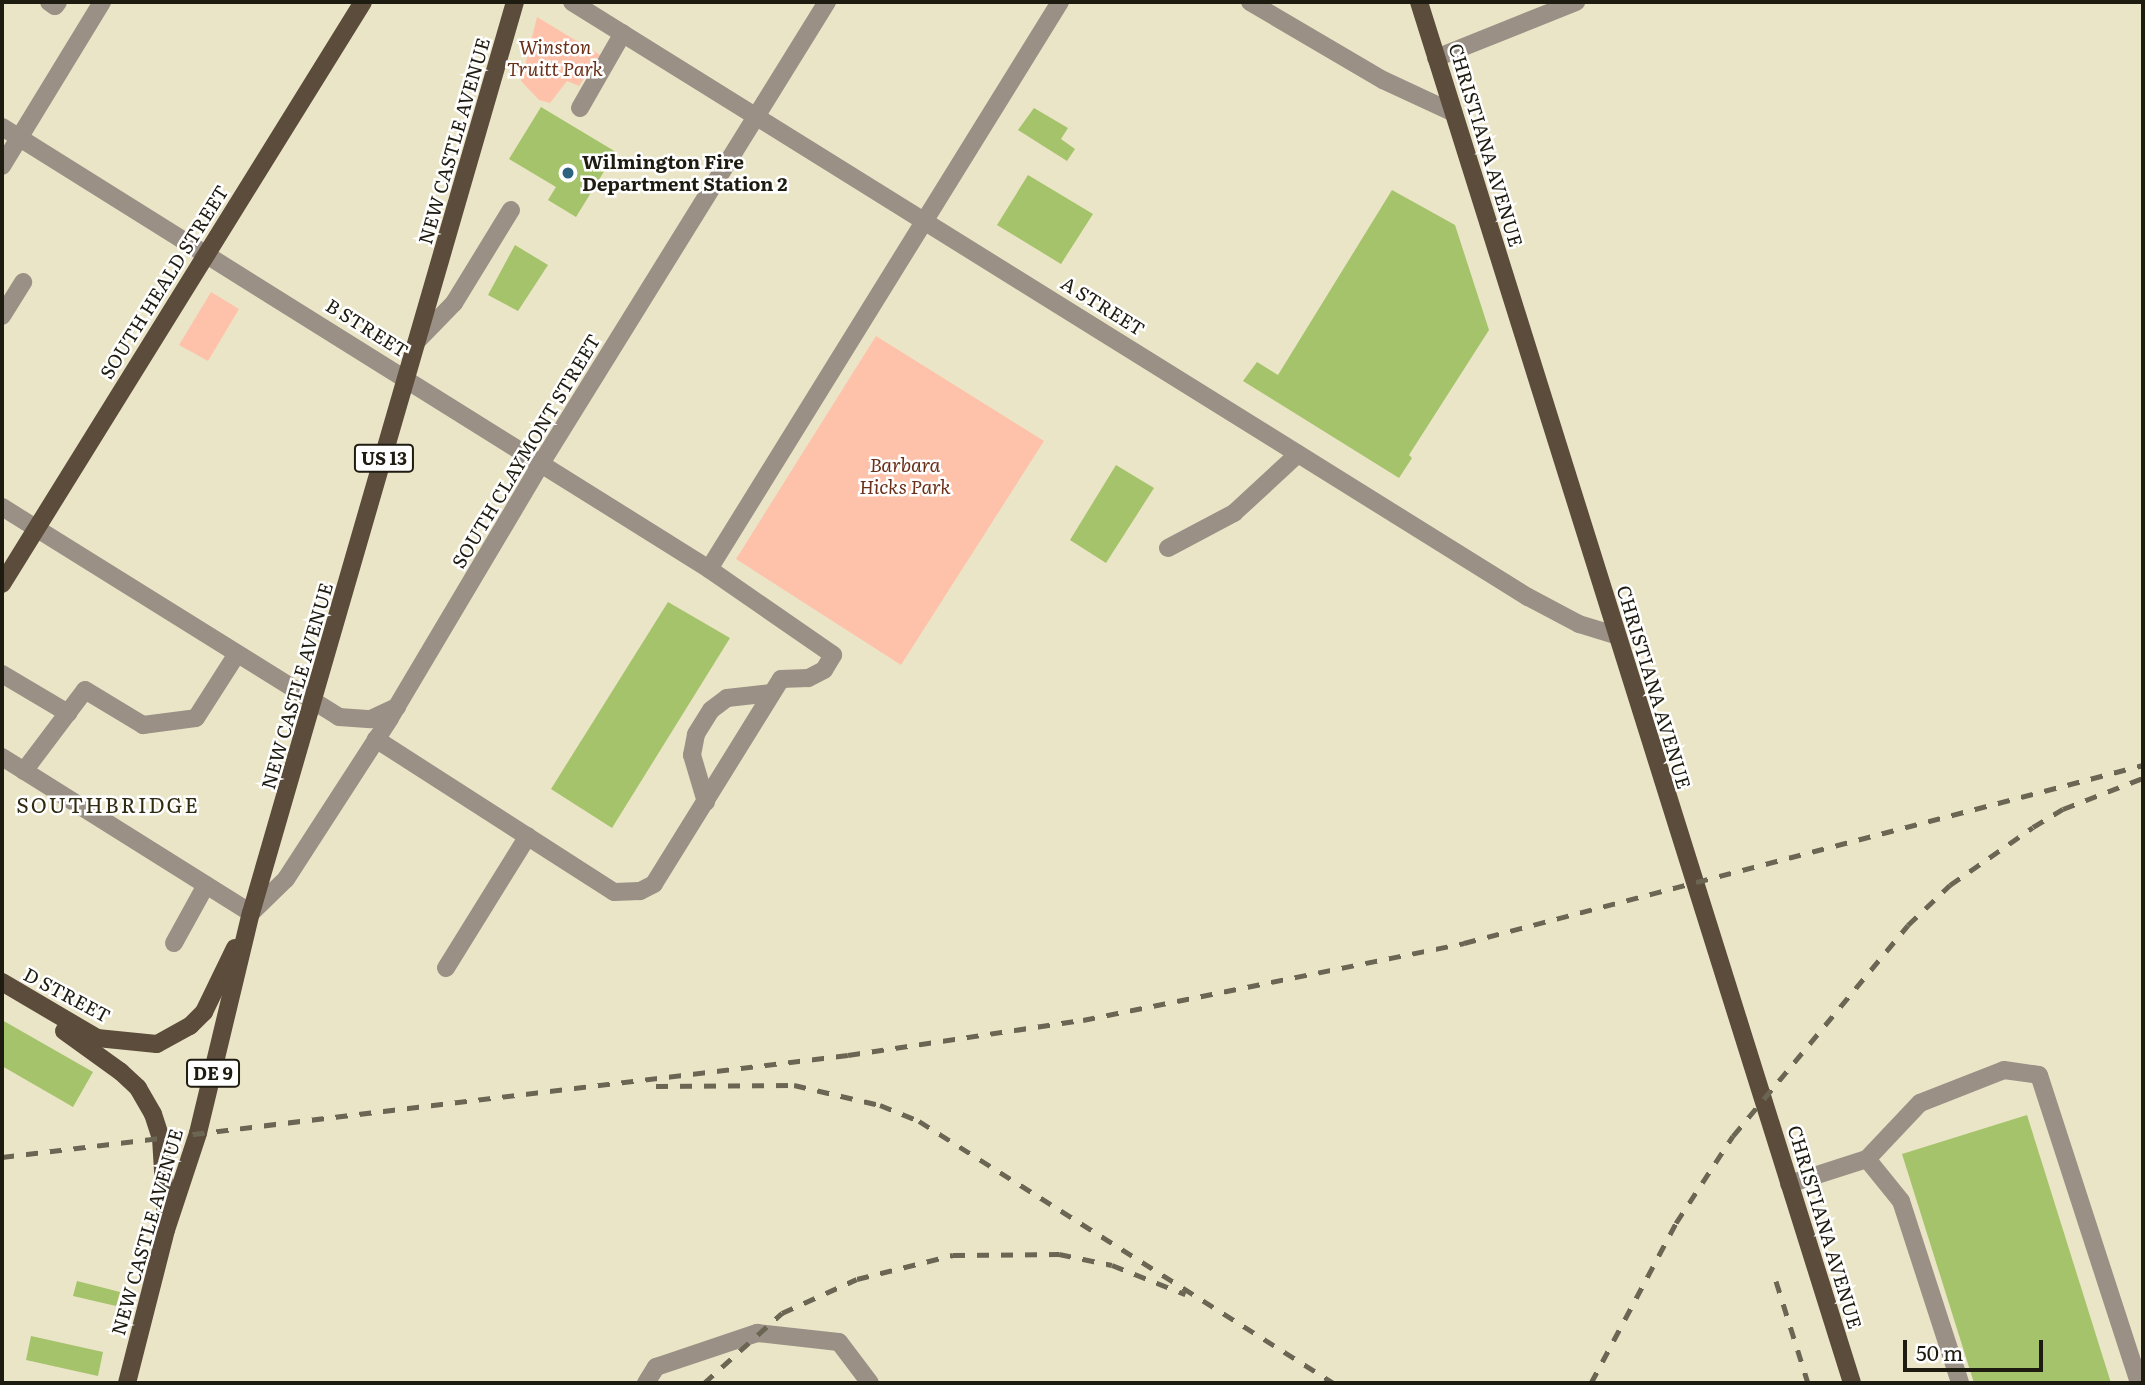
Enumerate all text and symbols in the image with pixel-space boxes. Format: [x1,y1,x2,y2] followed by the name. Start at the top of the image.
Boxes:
[414,35,494,247] street label: NEW CASTLE AVENUE
[507,36,603,80] park label: Winston Truitt Park
[1444,41,1528,249] street label: CHRISTIANA AVENUE
[582,151,787,195] place label: Wilmington Fire Department Station 2
[560,165,576,181] marker: Wilmington Fire Department Station 2
[95,181,233,383] street label: SOUTH HEALD STREET
[1057,271,1149,341] street label: A STREET
[322,294,412,362] street label: B STREET
[447,330,605,572] street label: SOUTH CLAYMONT STREET
[352,444,416,472] road number: US 13
[859,454,951,498] park label: Barbara Hicks Park
[257,580,337,792] street label: NEW CASTLE AVENUE
[1612,583,1696,791] street label: CHRISTIANA AVENUE
[18,791,198,817] district label: SOUTHBRIDGE
[20,963,114,1027] street label: D STREET
[185,1058,241,1088] road number: DE 9
[1783,1123,1867,1331] street label: CHRISTIANA AVENUE
[107,1126,187,1338] street label: NEW CASTLE AVENUE
[1907,1326,2047,1370] scale bar
[1916,1336,1963,1367] text: 50 m

